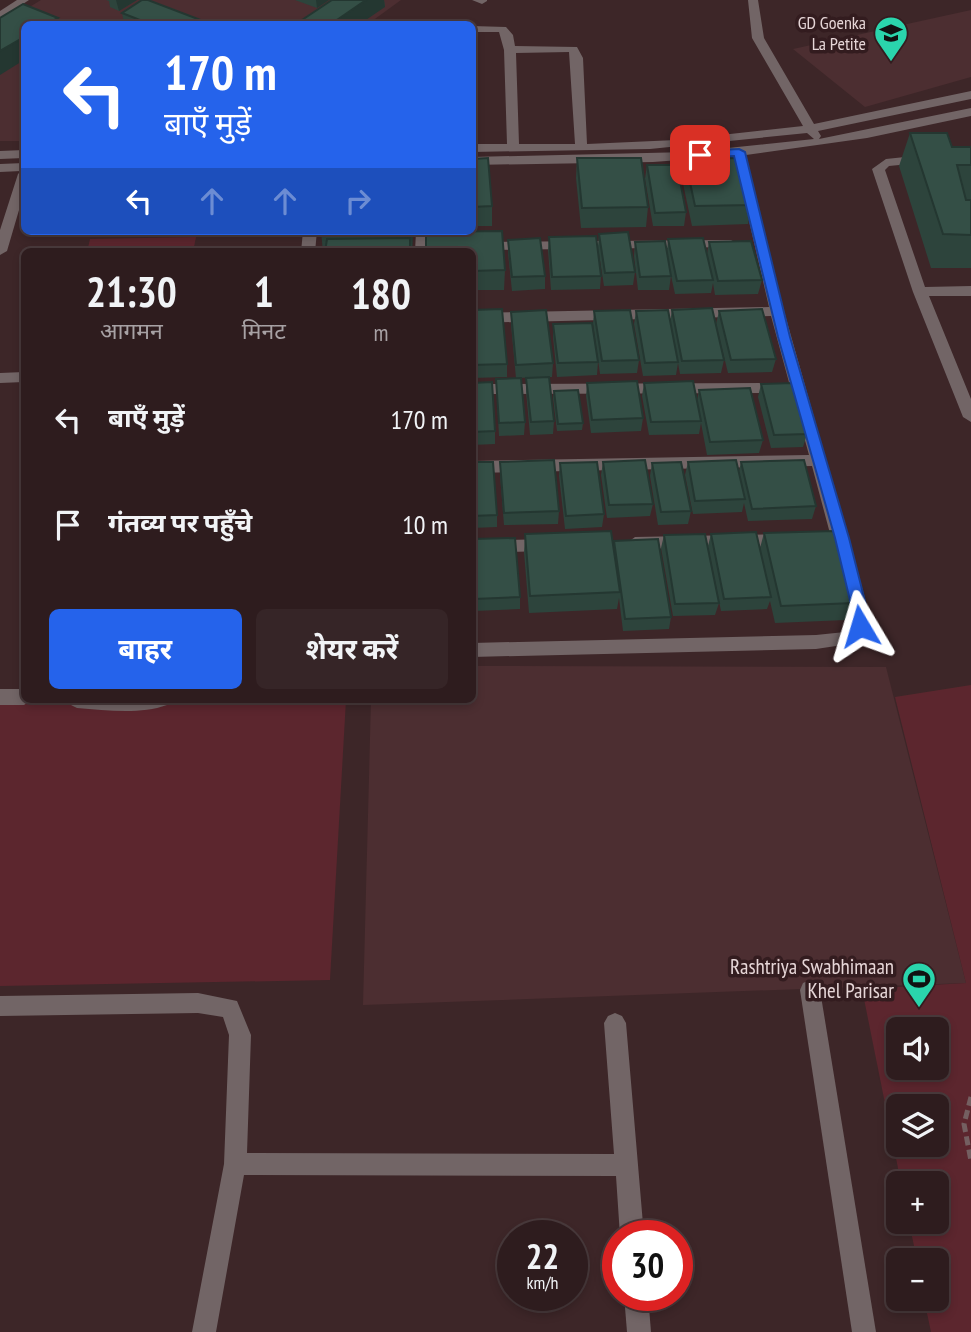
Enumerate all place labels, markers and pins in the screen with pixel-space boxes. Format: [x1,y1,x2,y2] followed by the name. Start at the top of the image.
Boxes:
[798,11,866,55] place label: GD Goenka La Petite
[872,14,910,63] school or university icon: GD Goenka La Petite
[670,125,730,185] pin
[730,953,894,1004] place label: Rashtriya Swabhimaan Khel Parisar
[900,960,938,1009] sports icon: Rashtriya Swabhimaan Khel Parisar

